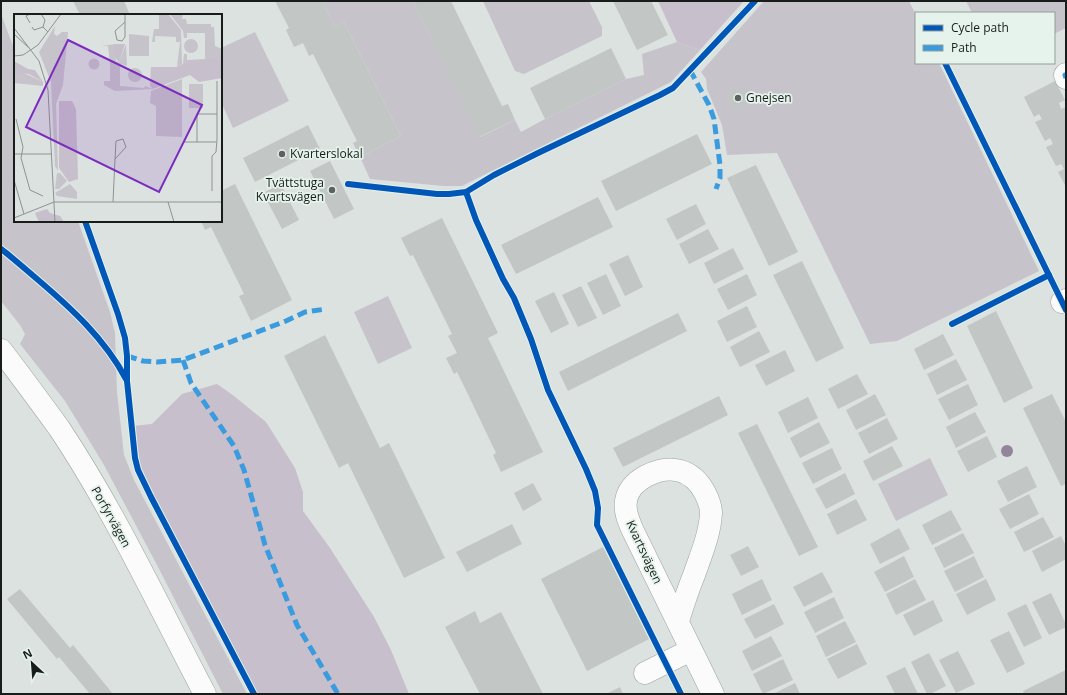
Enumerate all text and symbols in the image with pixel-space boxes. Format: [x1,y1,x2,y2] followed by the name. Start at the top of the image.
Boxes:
[915,12,1055,64] legend
[14,14,222,222] inset map
[951,19,1009,36] text: Cycle path
[951,39,977,56] text: Path
[746,89,792,106] place label: Gnejsen
[733,93,743,103] marker: Gnejsen
[290,145,363,162] place label: Kvarterslokal
[277,149,287,159] marker: Kvarterslokal
[256,174,324,205] place label: Tvättstuga Kvartsvägen
[327,185,337,195] marker: Tvättstuga Kvartsvägen
[88,483,135,550] street label: Porfyrvägen
[622,517,667,586] street label: Kvartsvägen
[12,643,52,683] north arrow
[20,645,35,662] text: N

